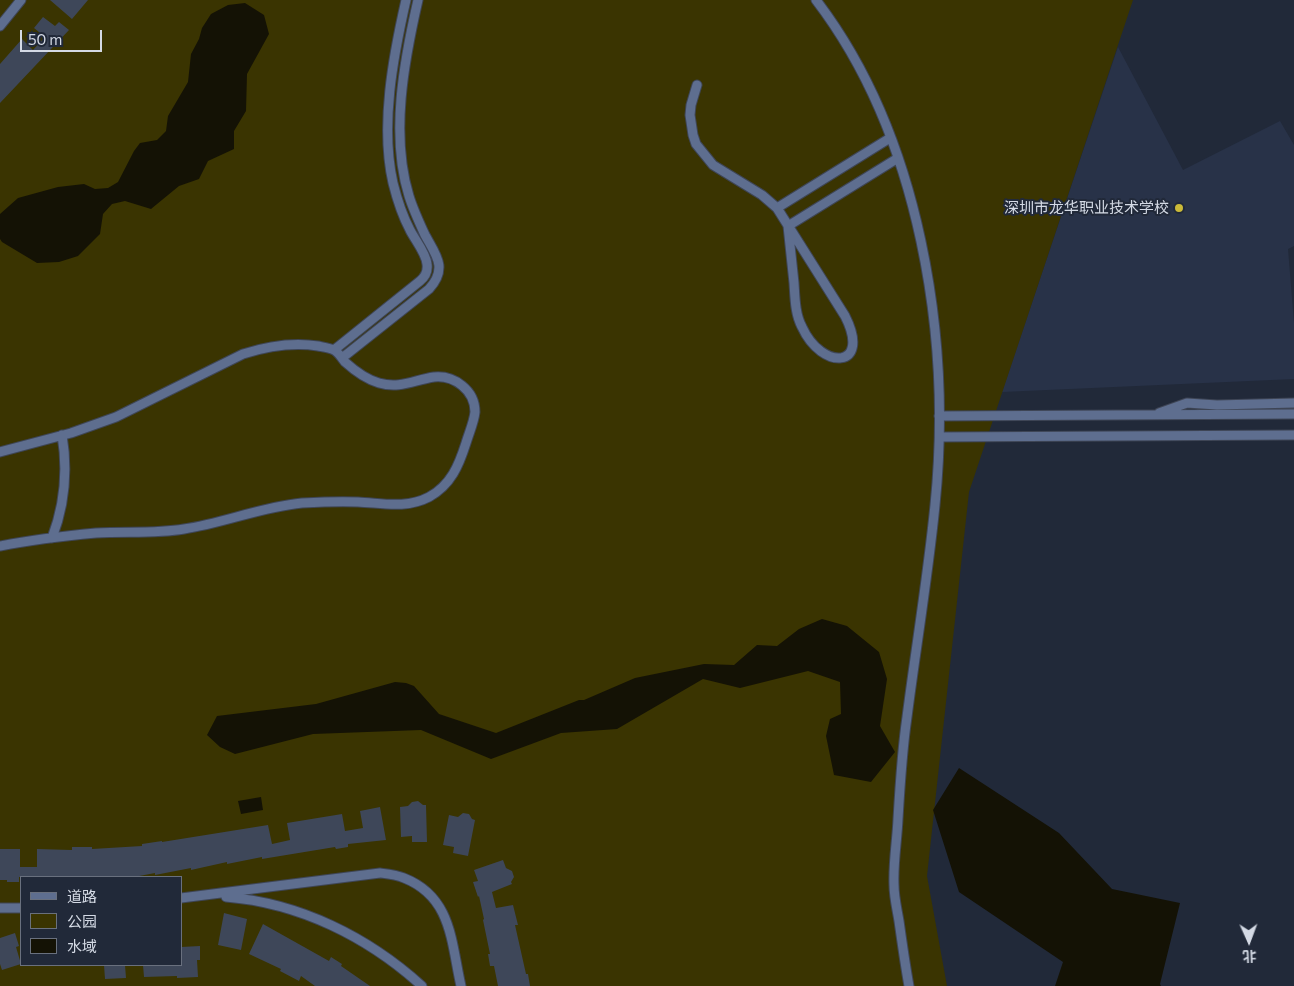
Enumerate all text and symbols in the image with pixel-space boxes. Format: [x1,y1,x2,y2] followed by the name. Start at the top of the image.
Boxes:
[22,20,105,52] scale bar
[28,30,62,48] text: 50 m
[1004,199,1169,217] place label: 深圳市龙华职业技术学校
[1173,202,1185,214] marker: 深圳市龙华职业技术学校
[20,876,182,966] legend
[67,887,97,905] text: 道路
[67,912,97,930] text: 公园
[1224,916,1274,966] north arrow
[67,937,97,955] text: 水域
[1242,948,1257,965] text: 北

